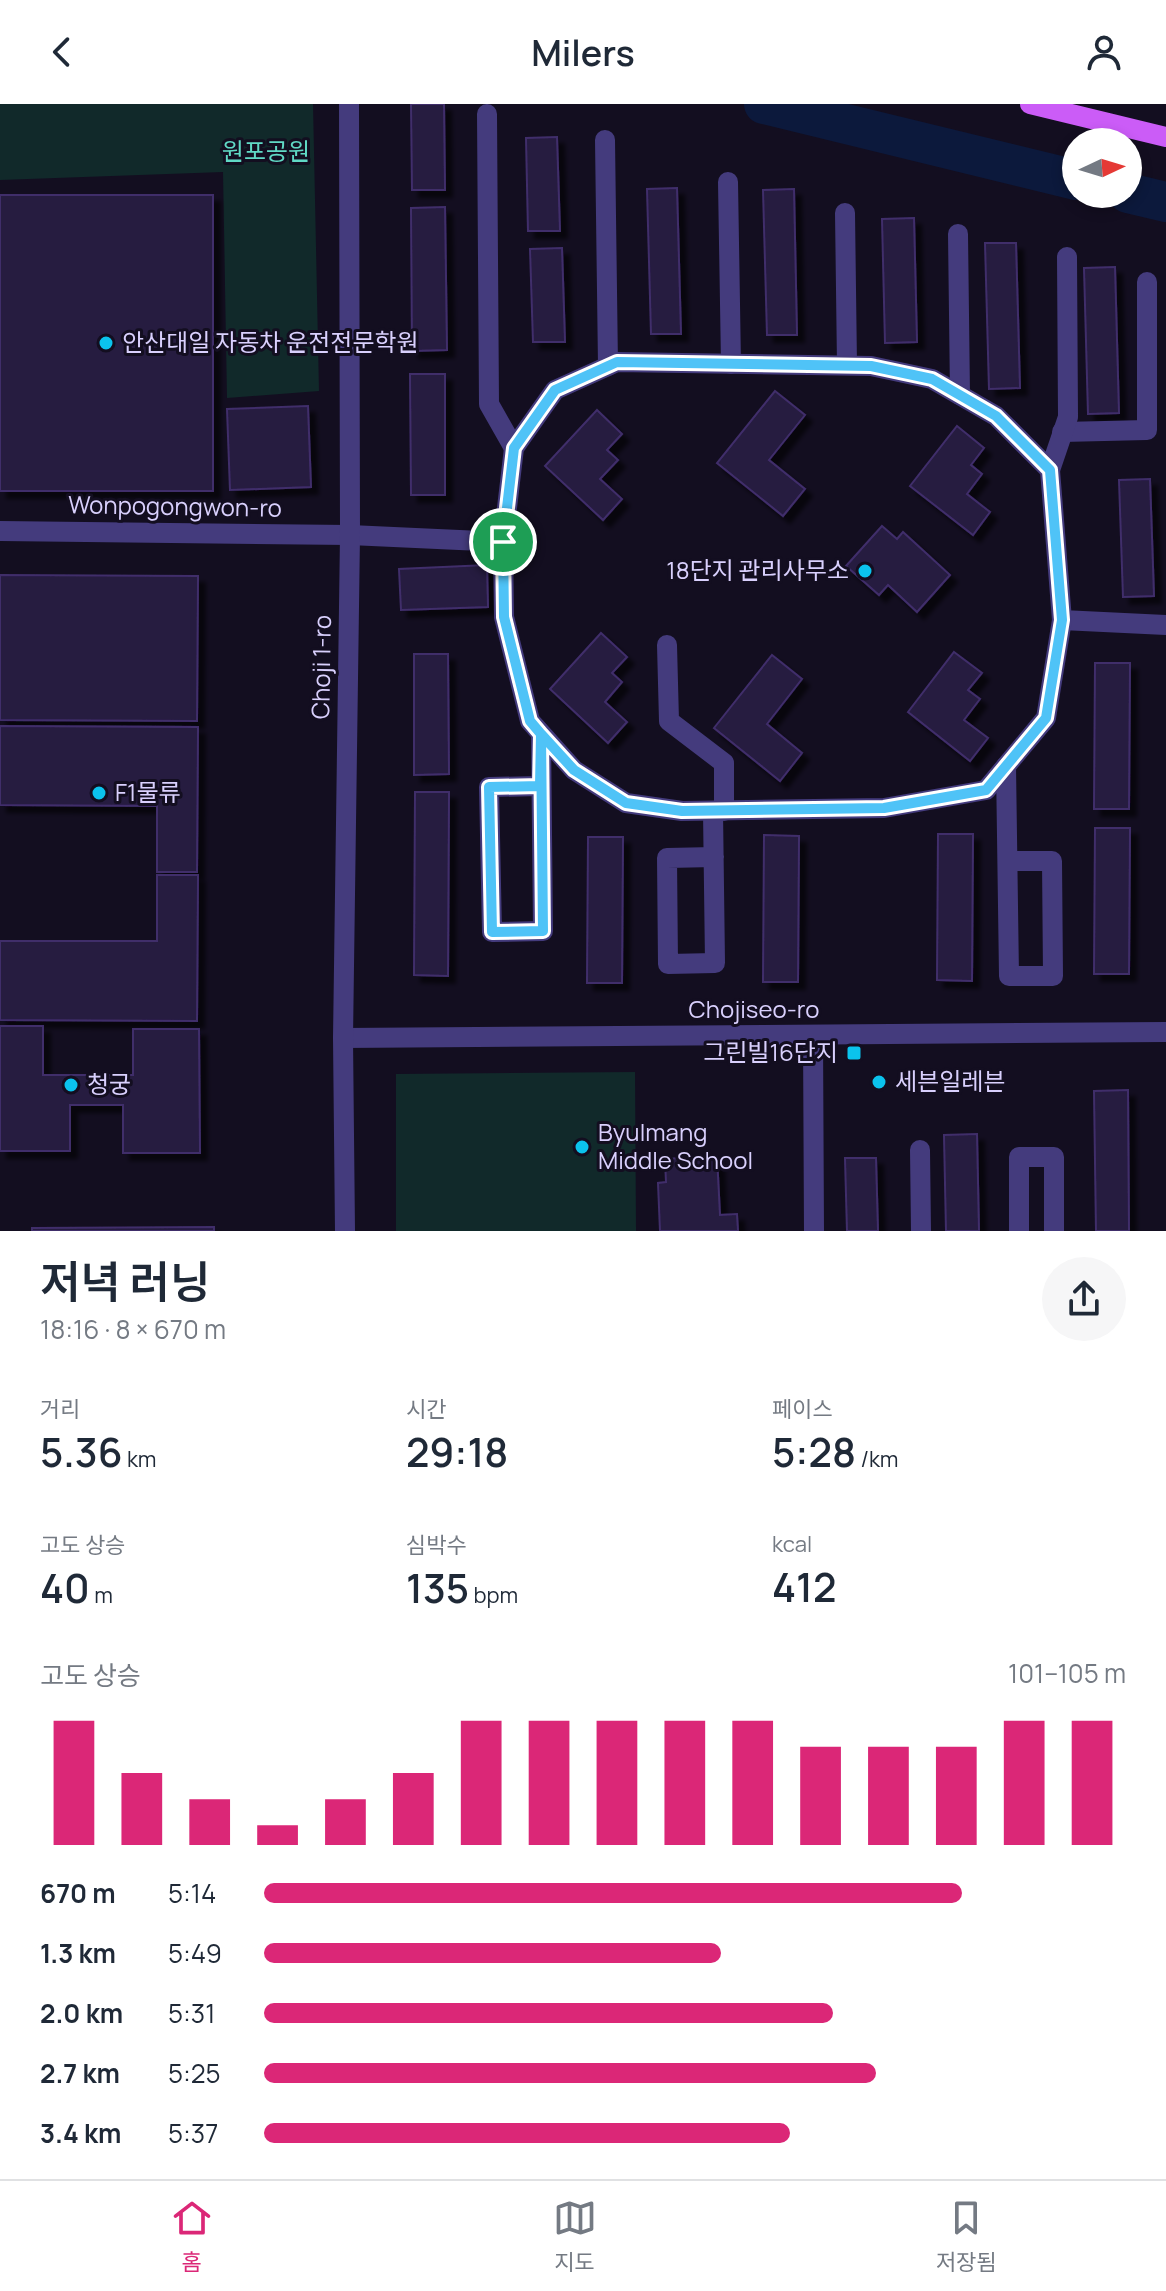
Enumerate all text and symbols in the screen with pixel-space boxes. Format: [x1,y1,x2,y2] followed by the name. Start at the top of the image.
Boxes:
[531,28,635,77] text: Milers
[40,30,84,74] icon: back
[1082,30,1126,74] icon: person
[1062,128,1142,208] north arrow
[1062,128,1142,208] map controls
[222,134,310,167] park label: 원포공원
[122,325,419,358] place label: 안산대일 자동차 운전전문학원
[97,334,115,352] marker: 안산대일 자동차 운전전문학원
[68,487,282,524] street label: Wonpogongwon-ro
[469,508,537,576] pin
[481,520,525,564] icon: arrive
[666,553,849,586] place label: 18단지 관리사무소
[856,562,874,580] marker: 18단지 관리사무소
[303,615,338,719] street label: Choji 1-ro
[115,775,181,808] place label: F1물류
[90,784,108,802] marker: F1물류
[689,992,819,1025] street label: Chojiseo-ro
[703,1035,838,1068] place label: 그린빌16단지
[845,1044,863,1062] marker: 그린빌16단지
[895,1064,1005,1097] place label: 세븐일레븐
[87,1067,131,1100] place label: 청궁
[870,1073,888,1091] marker: 세븐일레븐
[62,1076,80,1094] marker: 청궁
[598,1115,753,1176] place label: Byulmang Middle School
[573,1138,591,1156] marker: Byulmang Middle School
[40,1251,211,1311] text: 저녁 러닝
[1042,1257,1126,1341] button: share
[40,1311,226,1347] text: 18:16 · 8 × 670 m
[40,1394,80,1424] text: 거리
[406,1394,446,1424] text: 시간
[772,1394,833,1424] text: 페이스
[40,1424,123,1479] text: 5.36
[406,1424,508,1479] text: 29:18
[772,1424,856,1479] text: 5:28
[123,1444,157,1474] text: km
[856,1444,899,1474] text: /km
[772,1529,812,1559] text: kcal
[40,1530,125,1560] text: 고도 상승
[406,1530,467,1560] text: 심박수
[772,1559,836,1614] text: 412
[40,1560,90,1615] text: 40
[406,1560,469,1615] text: 135
[90,1580,113,1610] text: m
[469,1580,518,1610] text: bpm
[1008,1655,1126,1691] text: 101–105 m
[40,1657,141,1693] text: 고도 상승
[40,1875,116,1911] text: 670 m
[168,1875,216,1911] text: 5:14
[40,1935,116,1971] text: 1.3 km
[168,1935,222,1971] text: 5:49
[40,1995,123,2031] text: 2.0 km
[168,1995,215,2031] text: 5:31
[40,2055,120,2091] text: 2.7 km
[168,2055,221,2091] text: 5:25
[40,2115,121,2151] text: 3.4 km
[168,2115,218,2151] text: 5:37
[170,2196,214,2277] tab: 홈
[553,2196,597,2277] tab: 지도
[936,2196,996,2277] tab: 저장됨

